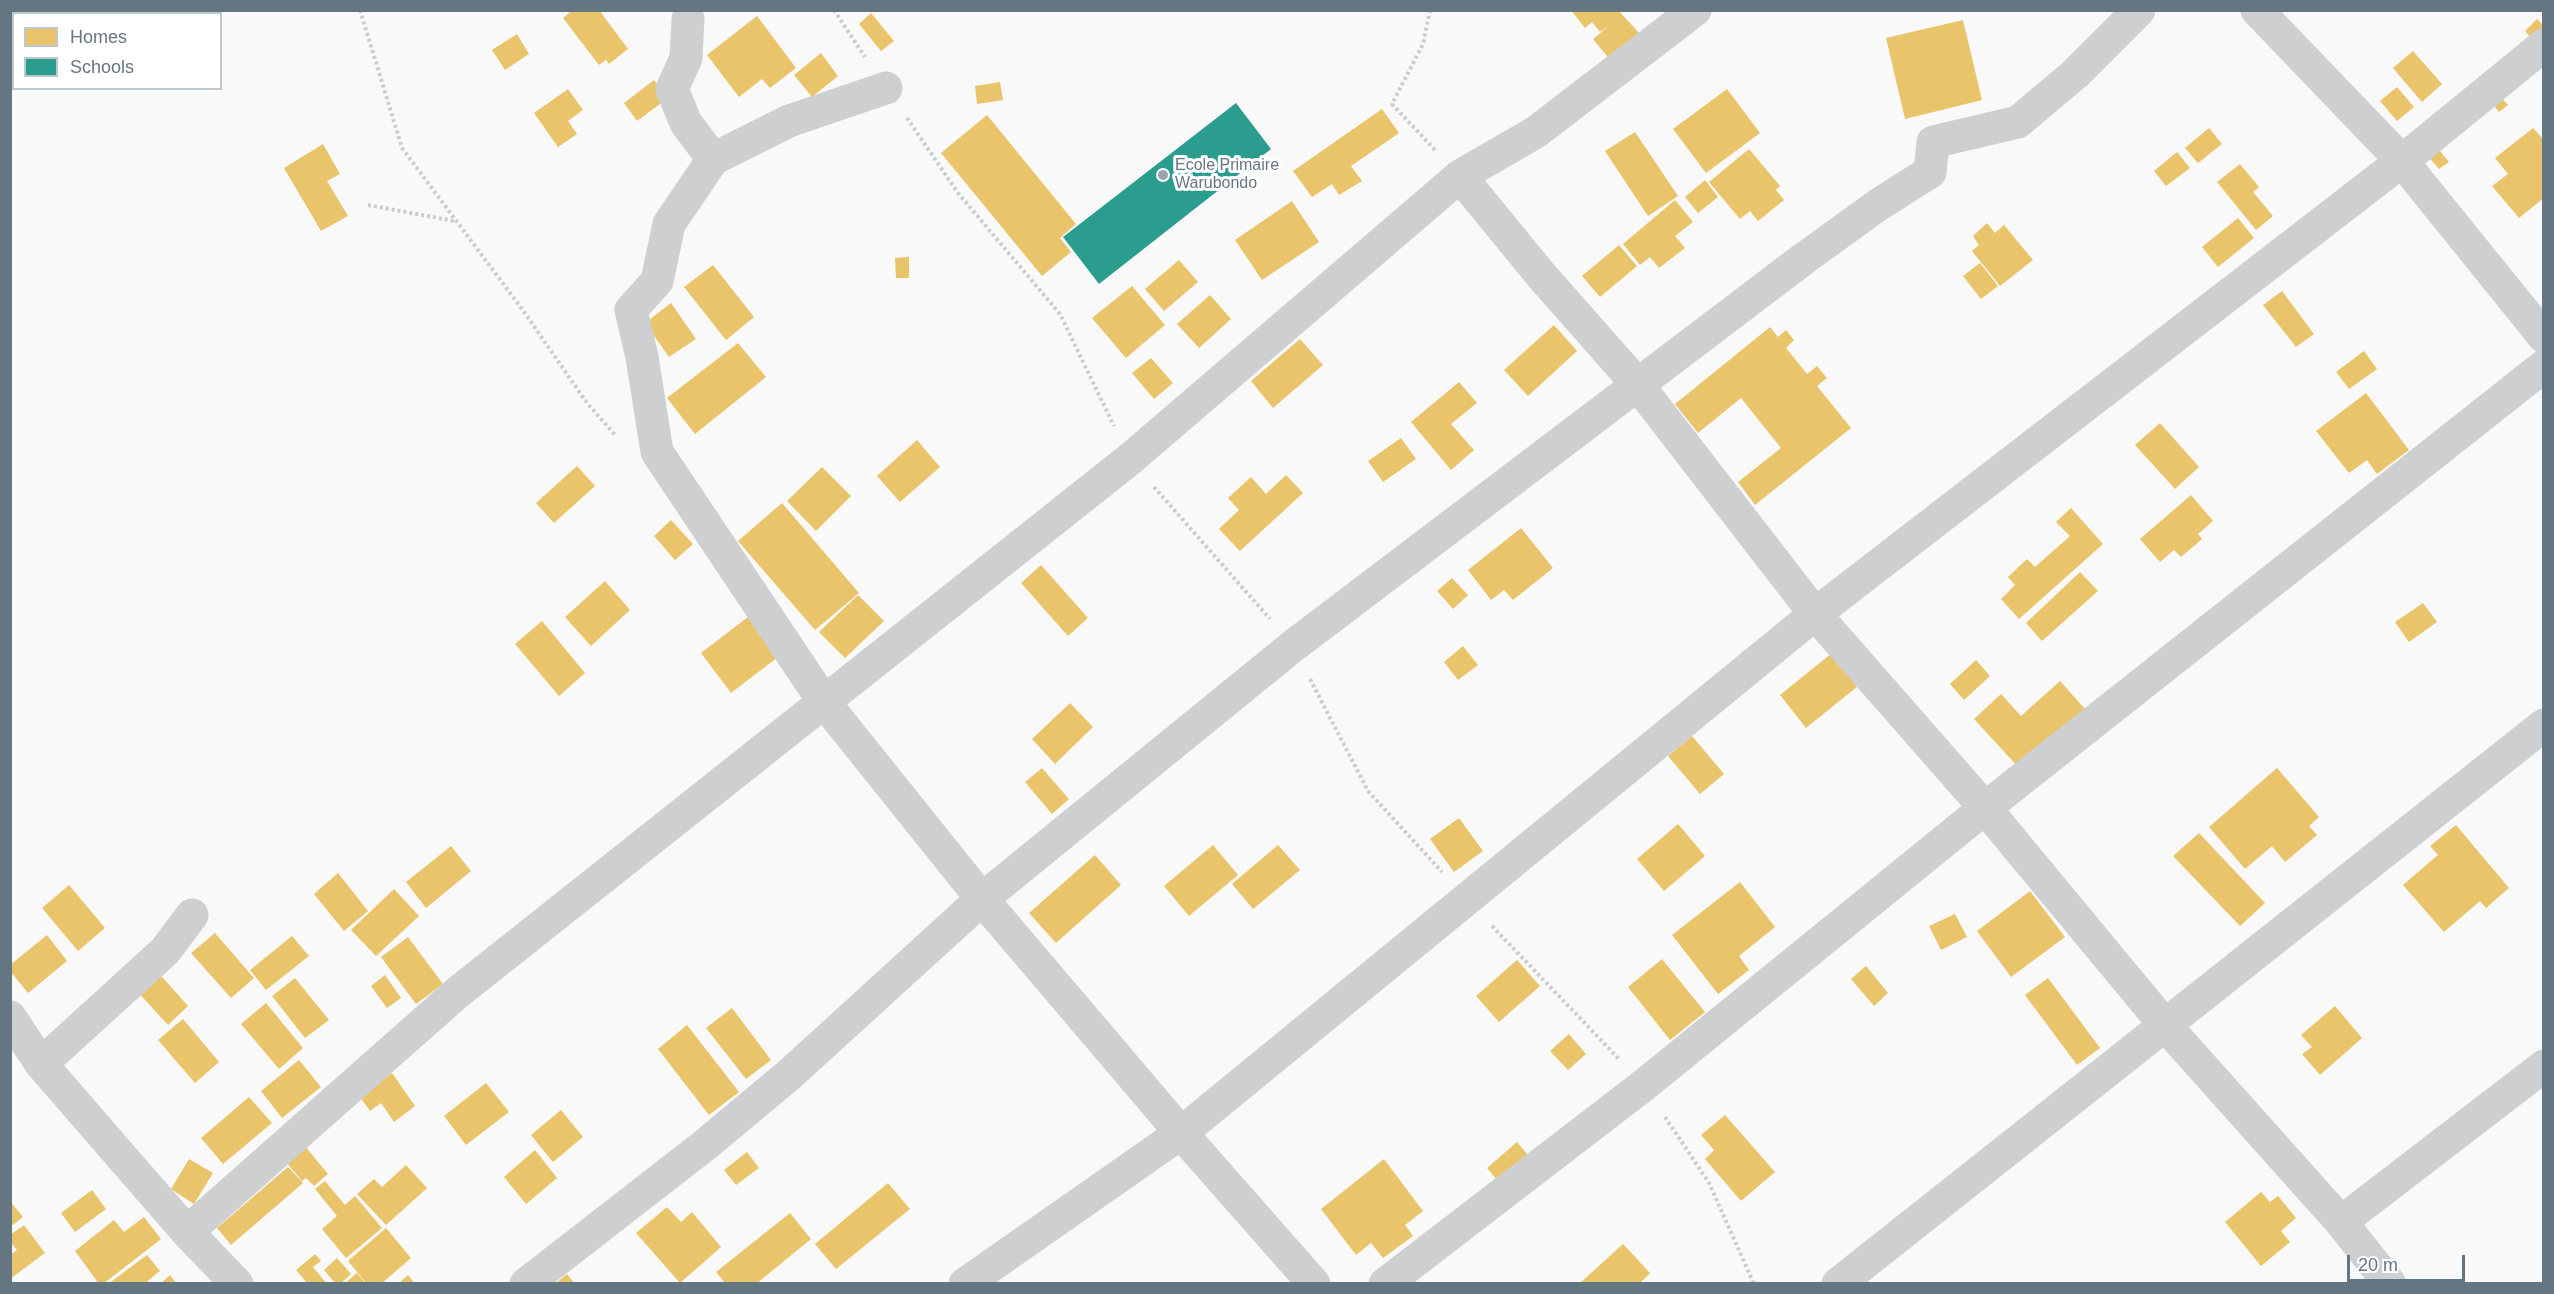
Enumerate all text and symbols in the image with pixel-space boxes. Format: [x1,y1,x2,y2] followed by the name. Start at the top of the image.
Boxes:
[12,12,222,90] legend
[70,27,127,47] text: Homes
[70,57,134,77] text: Schools
[1175,156,1279,194] place label: Ecole Primaire Warubondo
[1156,168,1170,182] marker: Ecole Primaire Warubondo
[2350,1243,2468,1281] scale bar
[2358,1255,2398,1275] text: 20 m

